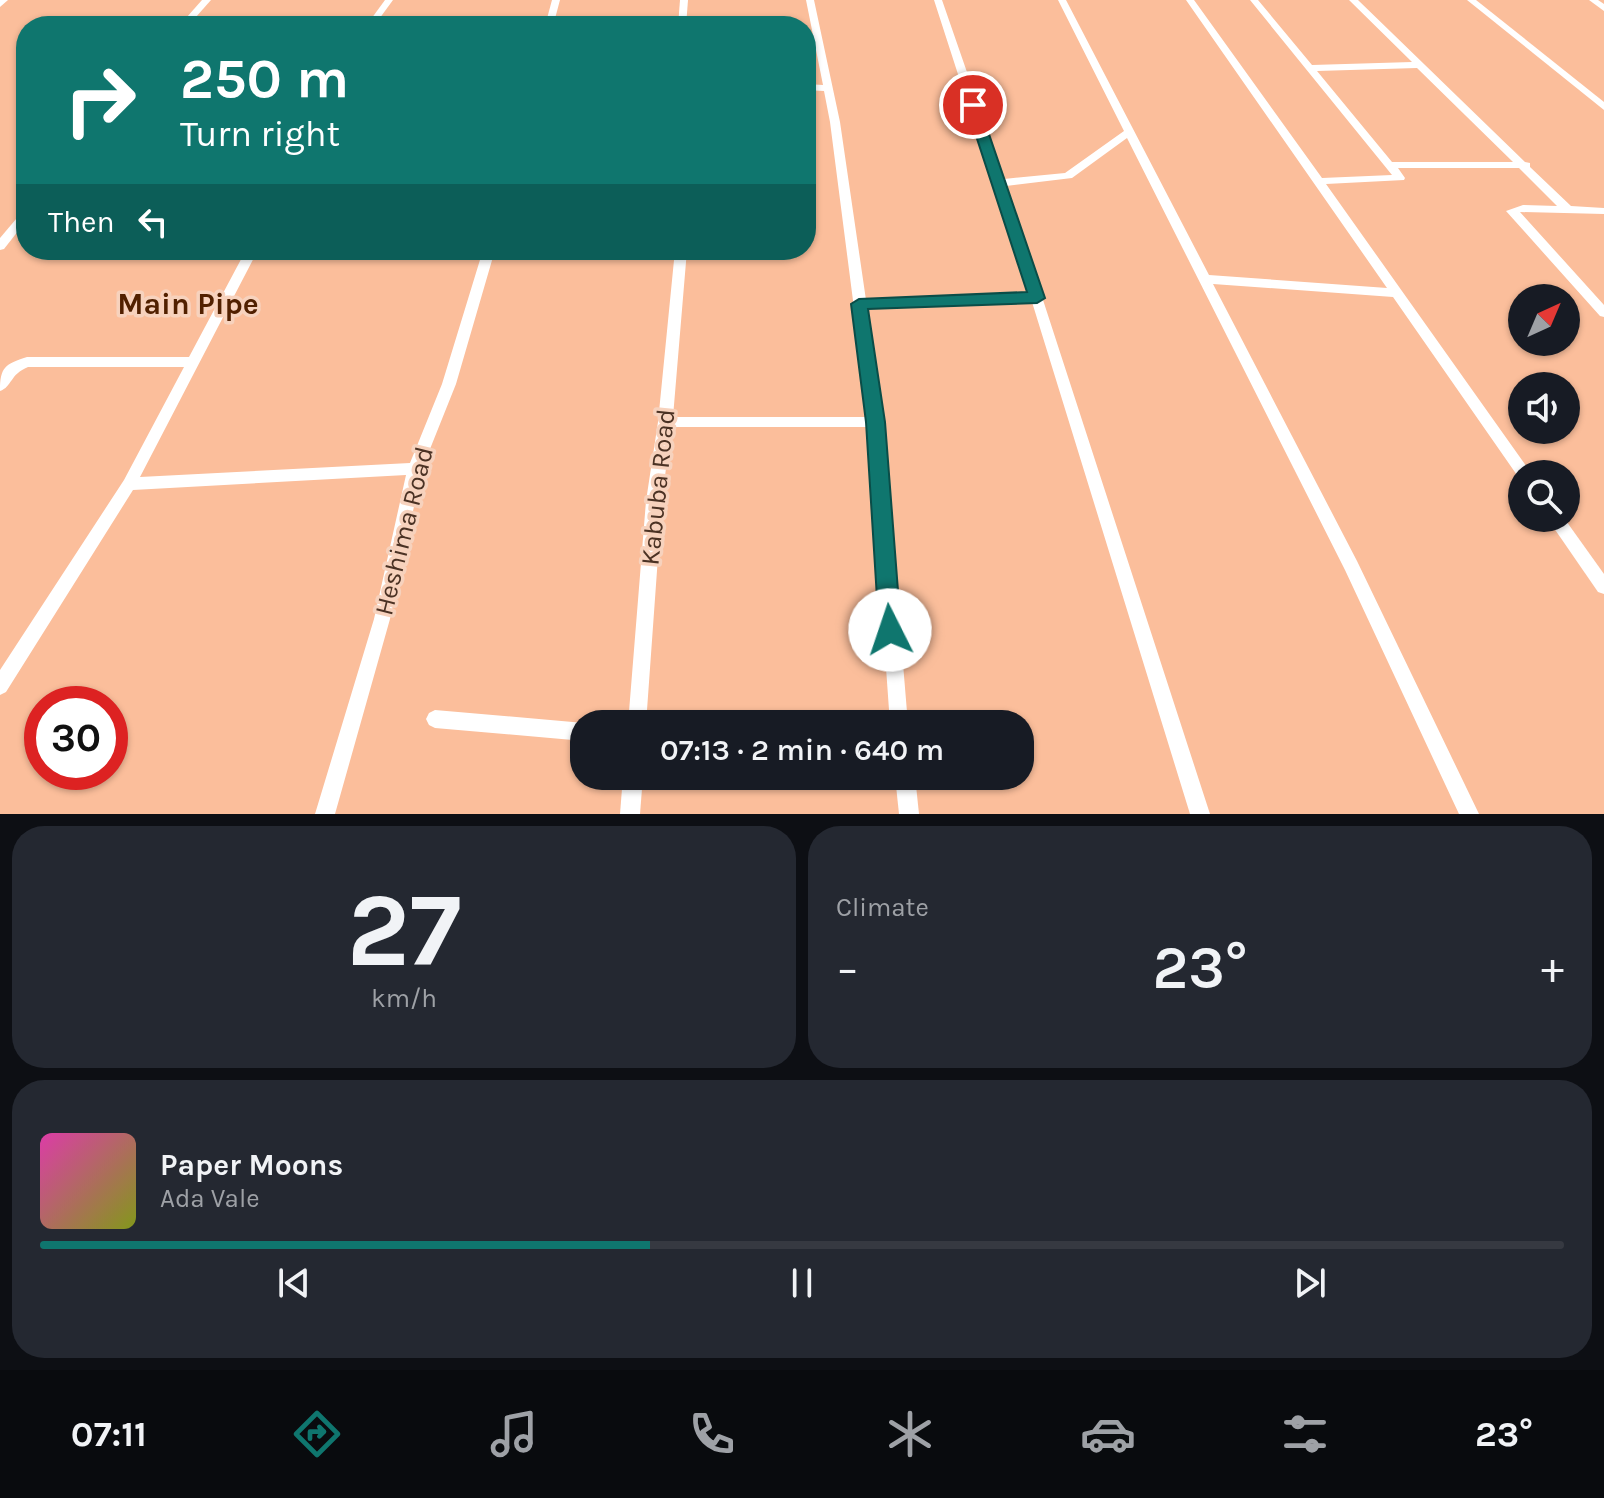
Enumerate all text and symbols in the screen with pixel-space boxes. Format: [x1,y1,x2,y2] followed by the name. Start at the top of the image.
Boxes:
[180,46,349,111] text: 250 m
[48,48,152,152] icon: right
[939,71,1007,139] pin
[951,83,995,127] icon: arrive
[180,113,340,155] text: Turn right
[131,200,175,244] icon: left
[48,204,115,240] text: Then
[1508,284,1580,356] north arrow
[1508,284,1580,532] map controls
[117,286,259,322] district label: Main Pipe
[1508,372,1580,444] button: sound
[634,407,682,567] street label: Kabuba Road
[368,444,440,618] street label: Heshima Road
[1508,460,1580,532] button: search
[848,588,932,672] position arrow
[24,686,128,790] speed limit sign: 30
[660,732,944,768] text: 07:13 · 2 min · 640 m
[347,870,461,991] text: 27
[836,892,929,923] text: Climate
[1152,933,1248,1003] text: 23°
[836,943,859,994] text: −
[1541,943,1564,994] text: +
[371,983,437,1014] text: km/h
[160,1147,343,1183] text: Paper Moons
[160,1183,260,1214] text: Ada Vale
[272,1261,316,1305] icon: previous
[780,1261,824,1305] icon: pause
[1288,1261,1332,1305] icon: next
[289,1406,345,1462] icon: directions
[486,1406,542,1462] icon: music
[684,1406,740,1462] icon: phone
[882,1406,938,1462] icon: climate
[1080,1406,1136,1462] icon: car
[1277,1406,1333,1462] icon: filters
[71,1413,147,1455] text: 07:11
[1475,1413,1533,1455] text: 23°

